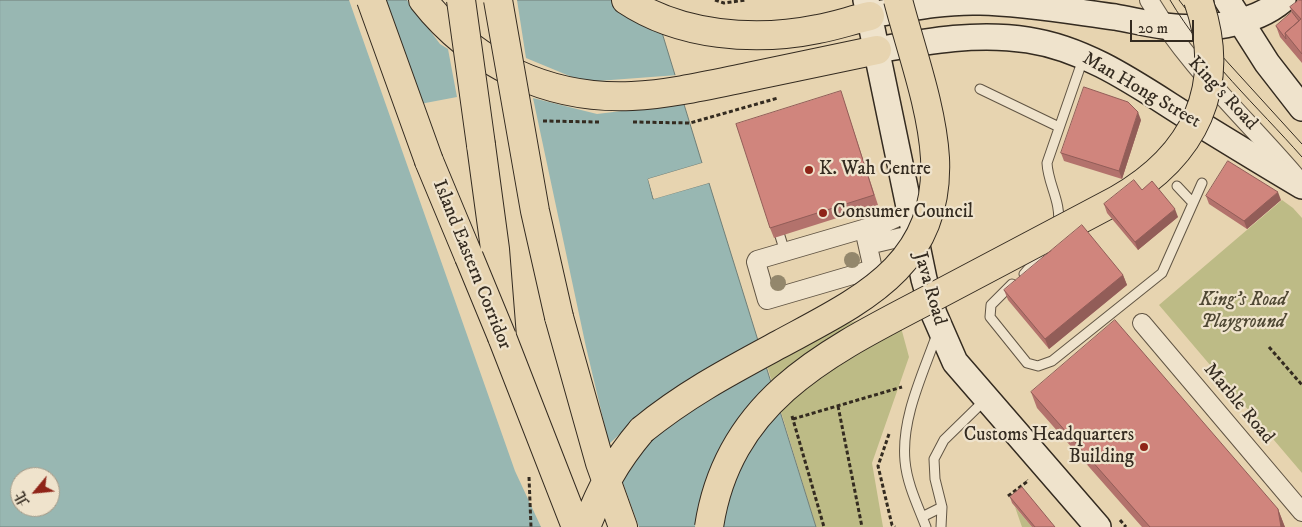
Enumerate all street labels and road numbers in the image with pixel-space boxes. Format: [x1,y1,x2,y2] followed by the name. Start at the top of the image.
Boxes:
[1078,48,1204,134] street label: Man Hong Street
[1182,53,1262,135] street label: King's Road
[427,177,515,353] street label: Island Eastern Corridor
[908,250,950,328] street label: Java Road
[1198,359,1278,449] street label: Marble Road

